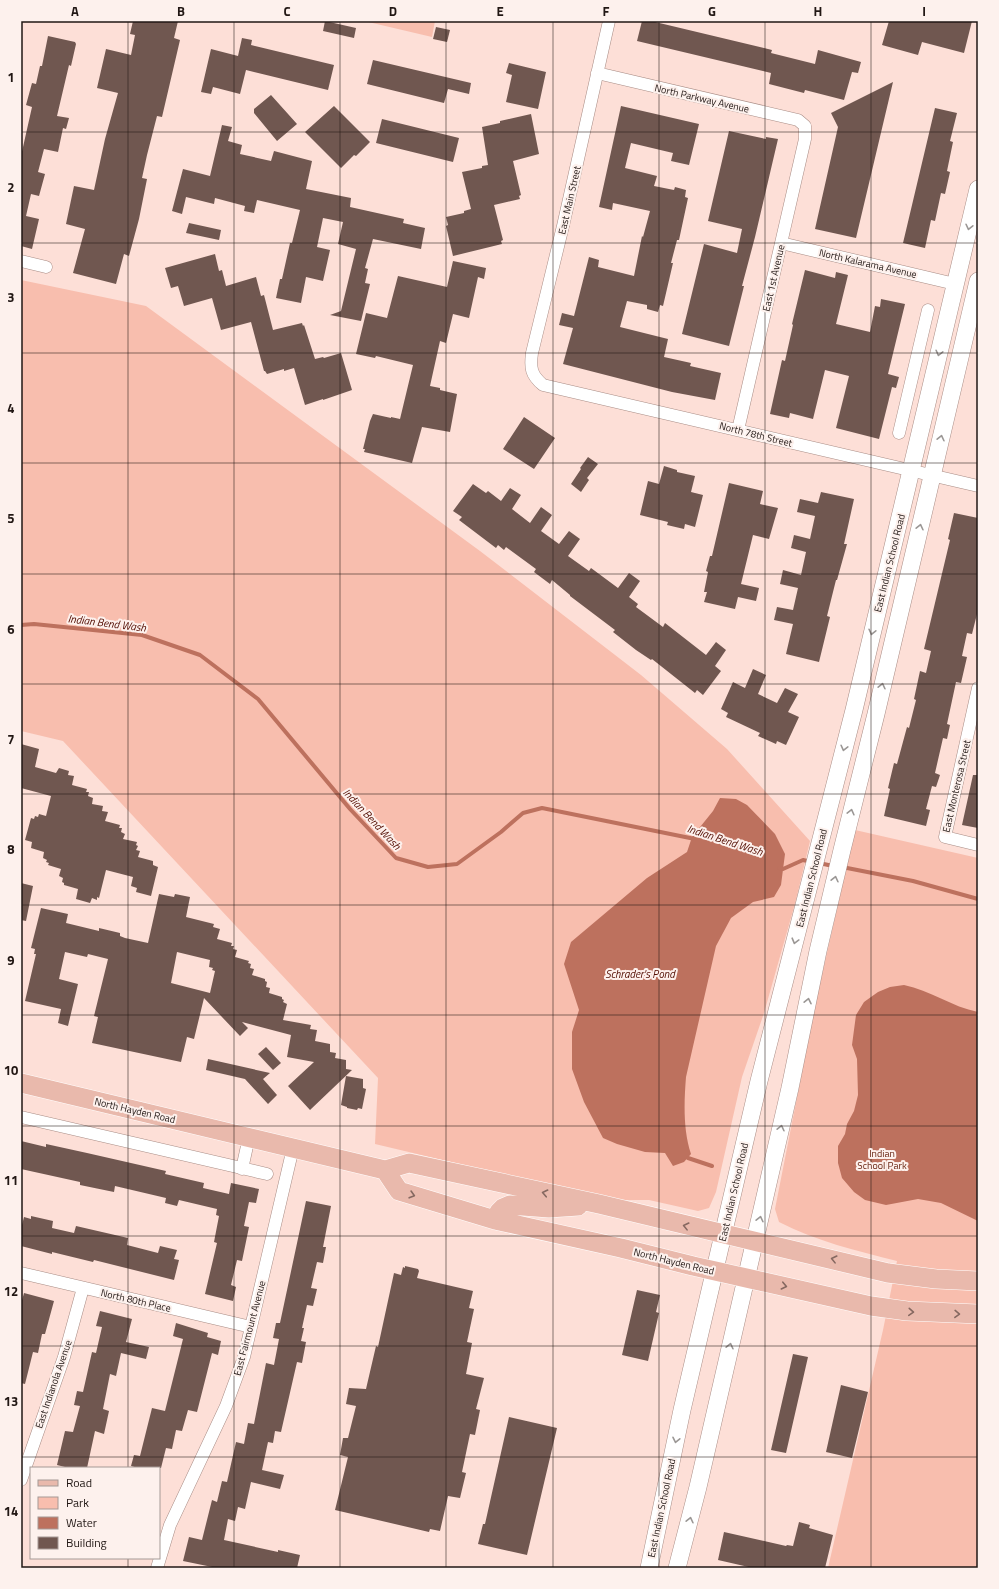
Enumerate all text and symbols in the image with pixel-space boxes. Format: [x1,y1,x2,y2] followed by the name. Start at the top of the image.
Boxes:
[71,1,79,21] text: A
[177,1,185,21] text: B
[283,1,291,21] text: C
[389,1,397,21] text: D
[496,1,504,21] text: E
[603,1,610,21] text: F
[708,1,716,21] text: G
[814,1,822,21] text: H
[922,1,926,21] text: I
[7,67,15,87] text: 1
[653,80,751,117] street label: North Parkway Avenue
[554,164,585,236] street label: East Main Street
[7,177,15,197] text: 2
[965,223,974,230] one-way arrow
[759,243,788,313] street label: East 1st Avenue
[818,245,918,282] street label: North Kalarama Avenue
[7,287,15,307] text: 3
[935,350,943,356] one-way arrow
[7,398,15,418] text: 4
[718,418,794,451] street label: North 78th Street
[936,435,944,441] one-way arrow
[7,508,15,528] text: 5
[870,512,909,614] street label: East Indian School Road
[915,524,923,530] one-way arrow
[67,610,147,636] water label: Indian Bend Wash
[7,619,15,639] text: 6
[869,629,877,635] one-way arrow
[878,682,886,689] one-way arrow
[7,729,15,749] text: 7
[939,738,975,834] street label: East Monterosa Street
[840,744,849,751] one-way arrow
[339,785,405,854] water label: Indian Bend Wash
[846,809,855,816] one-way arrow
[685,820,765,860] water label: Indian Bend Wash
[792,827,831,929] street label: East Indian School Road
[7,839,15,859] text: 8
[830,876,838,882] one-way arrow
[791,938,799,945] one-way arrow
[7,950,15,970] text: 9
[605,966,676,982] water label: Schrader's Pond
[804,997,812,1004] one-way arrow
[4,1060,18,1080] text: 10
[93,1094,177,1127] street label: North Hayden Road
[777,1125,785,1131] one-way arrow
[715,1141,752,1243] street label: East Indian School Road
[857,1146,907,1173] park label: Indian School Park
[4,1170,18,1190] text: 11
[542,1189,549,1197] one-way arrow
[408,1190,415,1199] one-way arrow
[755,1216,763,1223] one-way arrow
[682,1222,689,1230] one-way arrow
[632,1244,716,1279] street label: North Hayden Road
[831,1256,837,1264] one-way arrow
[230,1279,269,1377] street label: East Fairmount Avenue
[4,1281,18,1301] text: 12
[781,1281,787,1289] one-way arrow
[99,1285,172,1316] street label: North 80th Place
[908,1307,914,1316] one-way arrow
[954,1310,960,1318] one-way arrow
[31,1338,76,1430] street label: East Indianola Avenue
[725,1343,734,1350] one-way arrow
[4,1391,18,1411] text: 13
[672,1436,680,1443] one-way arrow
[644,1457,679,1559] street label: East Indian School Road
[30,1467,160,1559] legend
[66,1473,92,1492] text: Road
[66,1493,89,1512] text: Park
[4,1501,18,1521] text: 14
[66,1513,97,1532] text: Water
[685,1517,694,1524] one-way arrow
[66,1533,107,1552] text: Building

